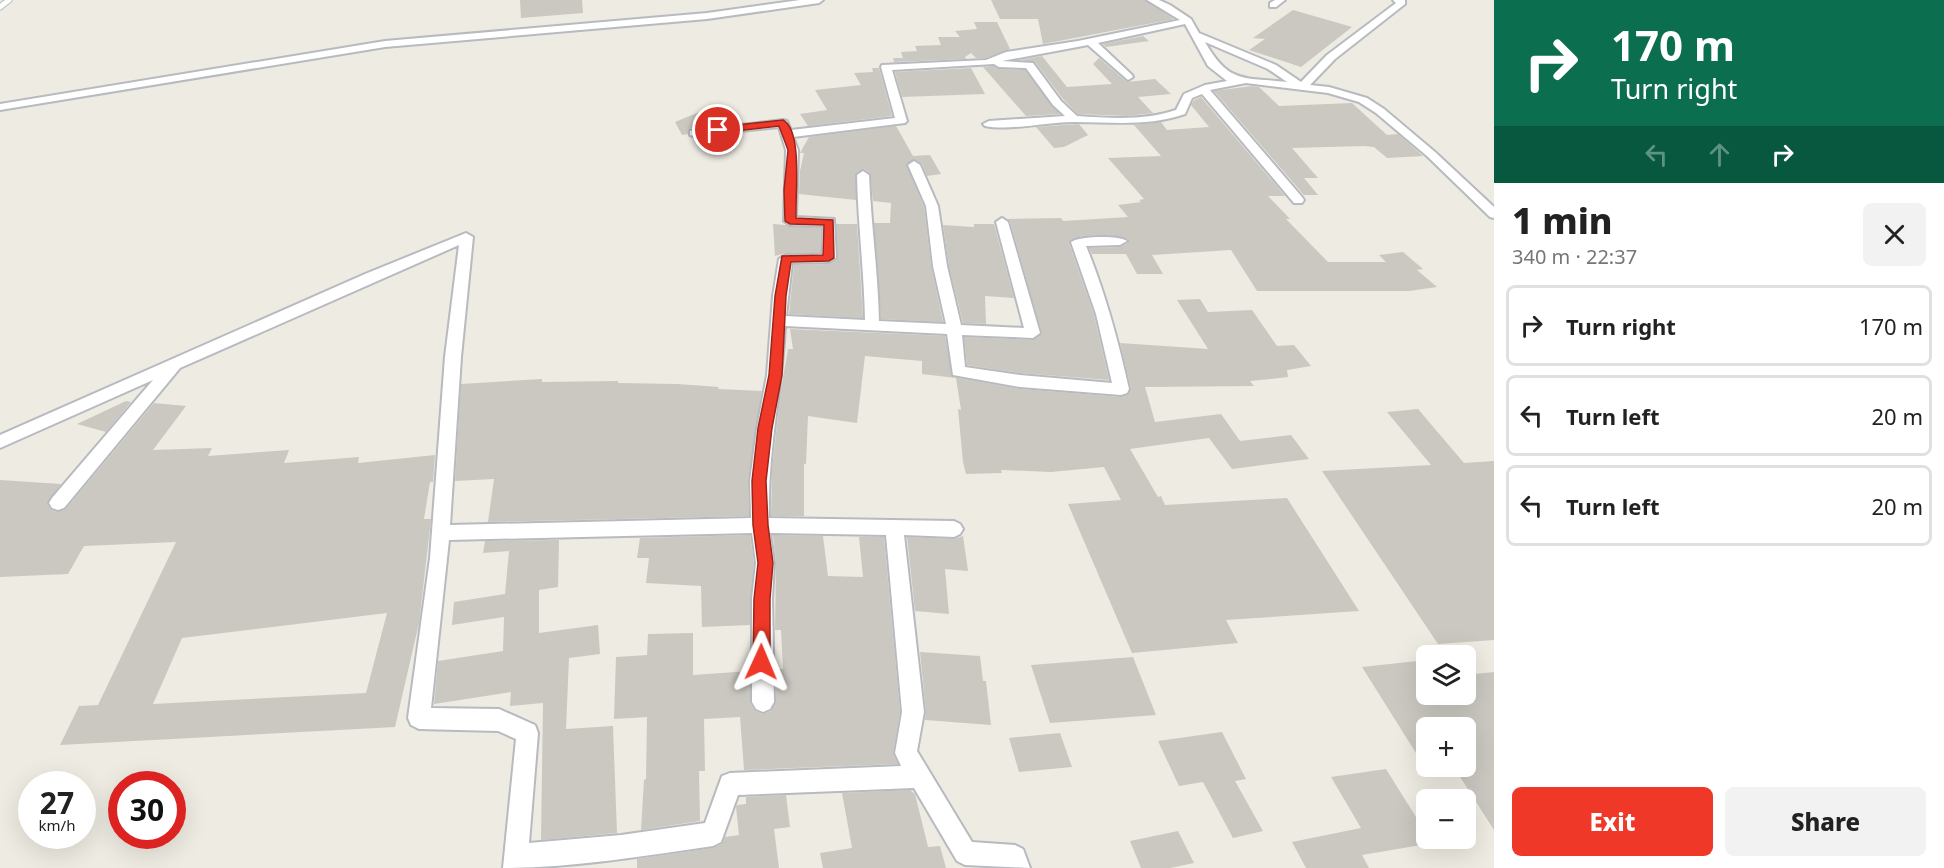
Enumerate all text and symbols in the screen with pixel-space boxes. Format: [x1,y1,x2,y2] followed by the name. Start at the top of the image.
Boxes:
[1611,16,1735,73] text: 170 m
[1512,24,1590,102] icon: right
[1611,70,1737,107] text: Turn right
[692,104,743,155] pin
[701,113,734,146] icon: arrive
[1640,138,1673,171] icon: left
[1703,138,1736,171] icon: ahead
[1766,138,1799,171] icon: right
[1512,196,1613,245] text: 1 min
[1863,203,1926,266] button: close
[1512,243,1637,270] text: 340 m · 22:37
[1515,309,1548,342] icon: right
[1566,311,1676,341] text: Turn right
[1859,311,1923,341] text: 170 m
[1515,399,1548,432] icon: left
[1566,401,1660,431] text: Turn left
[1872,401,1923,431] text: 20 m
[1515,489,1548,522] icon: left
[1566,491,1660,521] text: Turn left
[1872,491,1923,521] text: 20 m
[729,630,793,694] position arrow
[1416,645,1476,849] map controls
[1416,645,1476,705] button: layers
[1416,717,1476,777] button: +
[108,771,186,849] speed limit sign: 30
[40,782,74,823] text: 27
[1512,787,1713,856] button: Exit
[1725,787,1926,856] button: Share
[1416,789,1476,849] button: −
[39,815,75,835] text: km/h

